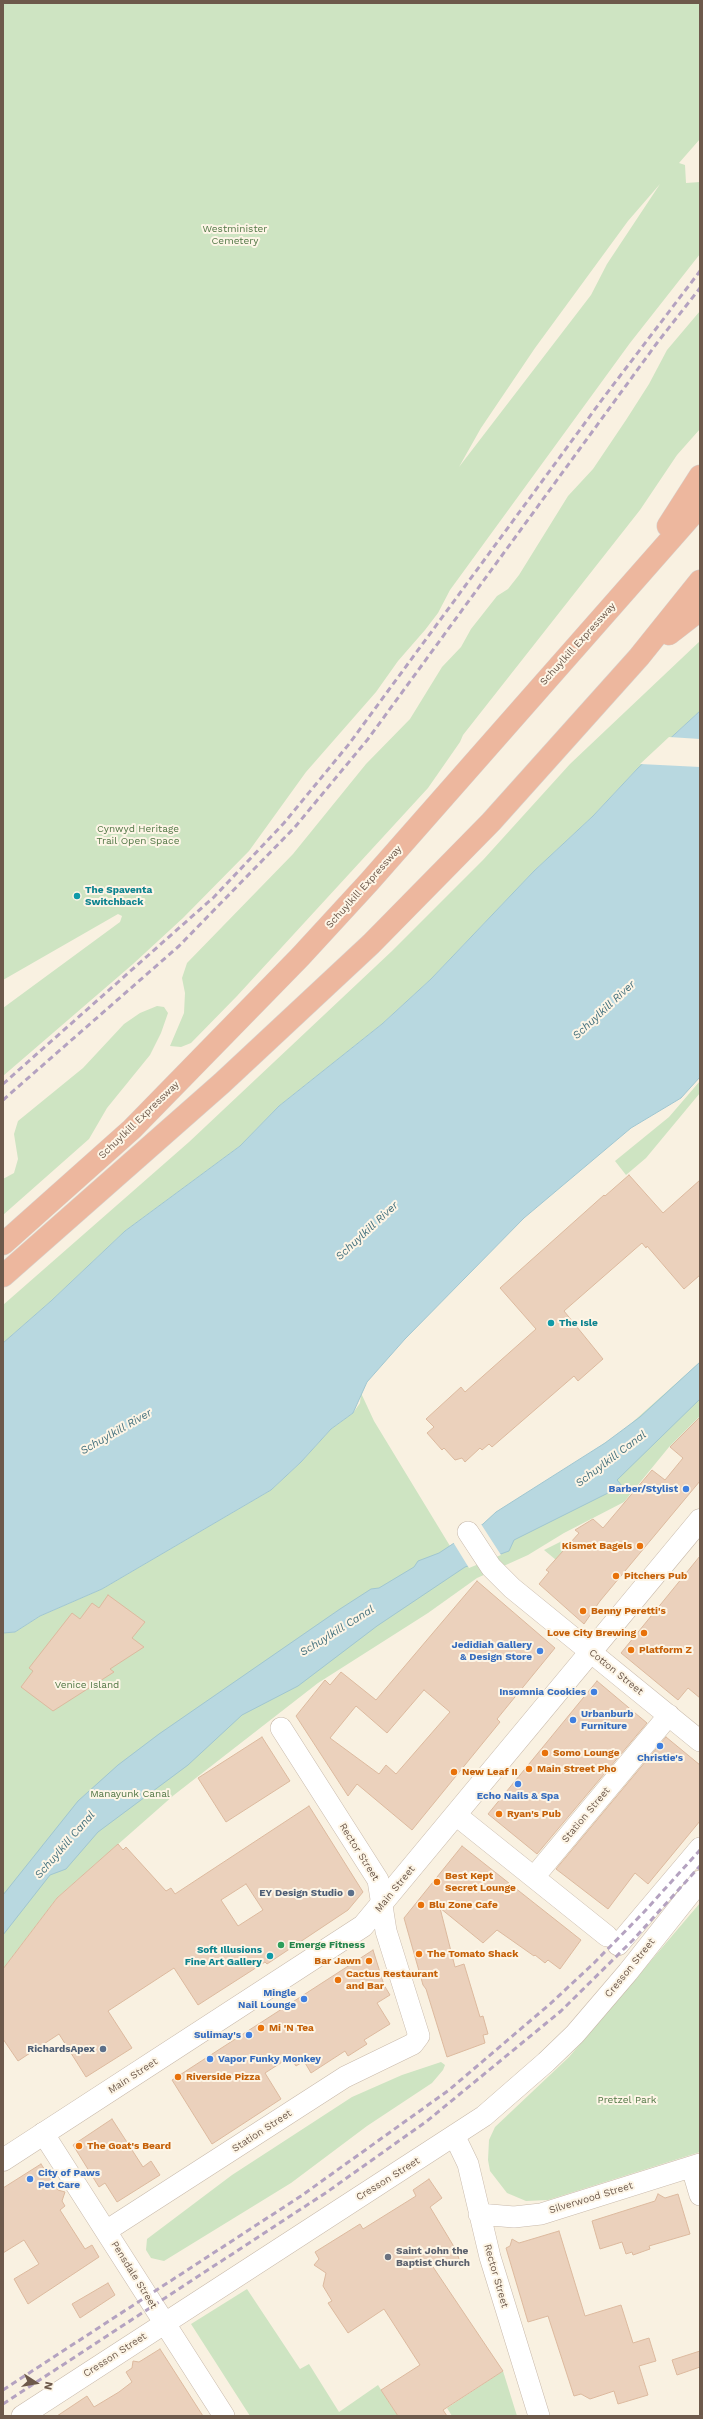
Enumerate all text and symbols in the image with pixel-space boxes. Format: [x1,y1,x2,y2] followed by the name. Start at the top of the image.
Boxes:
[203,223,267,246] park label: Westminister Cemetery
[538,600,618,688] street label: Schuylkill Expressway
[97,823,179,846] park label: Cynwyd Heritage Trail Open Space
[324,843,404,931] street label: Schuylkill Expressway
[85,884,152,908] place label: The Spaventa Switchback
[72,891,82,901] marker: The Spaventa Switchback
[570,978,638,1042] water label: Schuylkill River
[96,1078,182,1162] street label: Schuylkill Expressway
[333,1199,401,1263] water label: Schuylkill River
[559,1317,598,1329] place label: The Isle
[546,1318,556,1328] marker: The Isle
[78,1406,154,1458] water label: Schuylkill River
[573,1428,649,1490] water label: Schuylkill Canal
[609,1483,678,1495] place label: Barber/Stylist
[681,1484,691,1494] marker: Barber/Stylist
[562,1540,632,1552] place label: Kismet Bagels
[635,1541,645,1551] marker: Kismet Bagels
[624,1570,687,1582] place label: Pitchers Pub
[611,1571,621,1581] marker: Pitchers Pub
[297,1603,377,1659] water label: Schuylkill Canal
[591,1605,666,1617] place label: Benny Peretti's
[578,1606,588,1616] marker: Benny Peretti's
[547,1627,636,1639] place label: Love City Brewing
[639,1628,649,1638] marker: Love City Brewing
[452,1639,532,1662] place label: Jedidiah Gallery & Design Store
[639,1644,692,1656] place label: Platform Z
[626,1645,636,1655] marker: Platform Z
[535,1646,545,1656] marker: Jedidiah Gallery & Design Store
[586,1647,646,1697] street label: Cotton Street
[55,1679,119,1691] park label: Venice Island
[499,1686,586,1698] place label: Insomnia Cookies
[589,1687,599,1697] marker: Insomnia Cookies
[581,1708,634,1732] place label: Urbanburb Furniture
[568,1715,578,1725] marker: Urbanburb Furniture
[655,1741,665,1751] marker: Christie's
[553,1747,619,1759] place label: Somo Lounge
[540,1748,550,1758] marker: Somo Lounge
[637,1752,683,1764] place label: Christie's
[537,1763,617,1775] place label: Main Street Pho
[524,1764,534,1774] marker: Main Street Pho
[462,1766,518,1778] place label: New Leaf II
[449,1767,459,1777] marker: New Leaf II
[513,1779,523,1789] marker: Echo Nails & Spa
[559,1785,613,1845] street label: Station Street
[90,1788,170,1800] park label: Manayunk Canal
[477,1790,559,1802] place label: Echo Nails & Spa
[507,1808,561,1820] place label: Ryan's Pub
[32,1809,98,1881] water label: Schuylkill Canal
[494,1809,504,1819] marker: Ryan's Pub
[337,1821,381,1883] street label: Rector Street
[373,1863,417,1915] street label: Main Street
[445,1870,516,1894] place label: Best Kept Secret Lounge
[432,1877,442,1887] marker: Best Kept Secret Lounge
[259,1887,343,1899] place label: EY Design Studio
[346,1888,356,1898] marker: EY Design Studio
[429,1899,498,1911] place label: Blu Zone Cafe
[416,1900,426,1910] marker: Blu Zone Cafe
[602,1936,658,2000] street label: Cresson Street
[289,1939,365,1951] place label: Emerge Fitness
[276,1940,286,1950] marker: Emerge Fitness
[185,1944,262,1968] place label: Soft Illusions Fine Art Gallery
[427,1948,518,1960] place label: The Tomato Shack
[414,1949,424,1959] marker: The Tomato Shack
[265,1951,275,1961] marker: Soft Illusions Fine Art Gallery
[314,1955,361,1967] place label: Bar Jawn
[364,1956,374,1966] marker: Bar Jawn
[346,1968,438,1992] place label: Cactus Restaurant and Bar
[333,1975,343,1985] marker: Cactus Restaurant and Bar
[238,1987,296,2010] place label: Mingle Nail Lounge
[299,1994,309,2004] marker: Mingle Nail Lounge
[269,2022,314,2034] place label: Mi 'N Tea
[256,2023,266,2033] marker: Mi 'N Tea
[194,2029,241,2041] place label: Sulimay's
[244,2030,254,2040] marker: Sulimay's
[27,2043,95,2055] place label: RichardsApex
[98,2044,108,2054] marker: RichardsApex
[218,2053,321,2065] place label: Vapor Funky Monkey
[205,2054,215,2064] marker: Vapor Funky Monkey
[106,2056,160,2096] street label: Main Street
[186,2071,260,2083] place label: Riverside Pizza
[173,2072,183,2082] marker: Riverside Pizza
[598,2094,656,2106] park label: Pretzel Park
[230,2107,294,2155] street label: Station Street
[87,2140,171,2152] place label: The Goat's Beard
[74,2141,84,2151] marker: The Goat's Beard
[354,2155,422,2203] street label: Cresson Street
[38,2167,100,2190] place label: City of Paws Pet Care
[25,2174,35,2184] marker: City of Paws Pet Care
[548,2180,634,2216] street label: Silverwood Street
[108,2239,160,2311] street label: Pensdale Street
[481,2243,511,2309] street label: Rector Street
[396,2245,470,2268] place label: Saint John the Baptist Church
[383,2252,393,2262] marker: Saint John the Baptist Church
[81,2330,149,2380] street label: Cresson Street
[16,2363,56,2403] north arrow
[41,2380,55,2391] text: N

